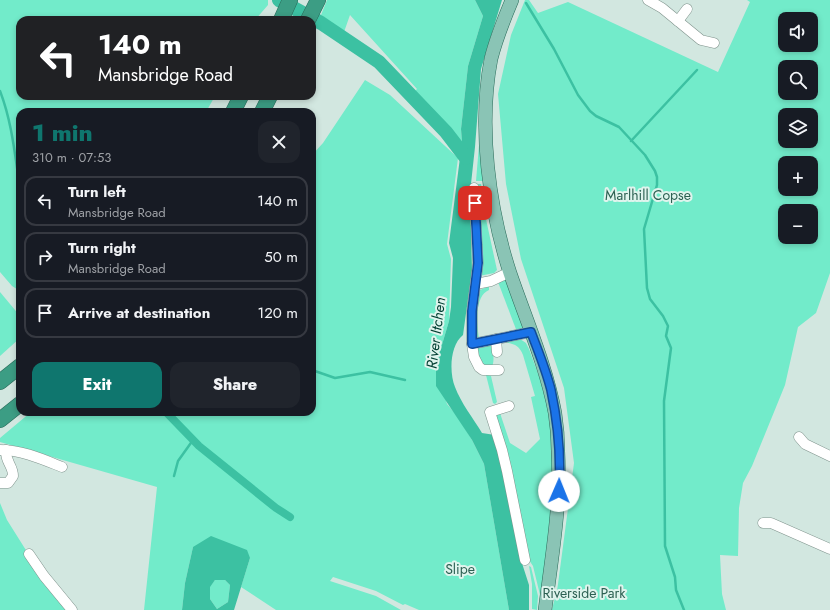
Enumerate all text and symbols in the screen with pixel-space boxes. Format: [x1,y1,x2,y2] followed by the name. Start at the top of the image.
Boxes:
[778,12,818,244] map controls
[778,12,818,52] button: sound
[98,24,182,65] text: 140 m
[32,32,84,84] icon: left
[778,60,818,100] button: search
[98,62,233,88] text: Mansbridge Road
[778,108,818,148] button: layers
[32,115,93,150] text: 1 min
[258,121,300,163] button: close
[32,148,111,167] text: 310 m · 07:53
[778,156,818,196] button: +
[68,181,126,203] text: Turn left
[605,185,691,205] park label: Marlhill Copse
[458,186,492,220] pin
[34,190,56,212] icon: left
[257,190,298,212] text: 140 m
[464,192,486,214] icon: arrive
[68,203,166,222] text: Mansbridge Road
[778,204,818,244] button: −
[68,237,136,259] text: Turn right
[34,246,56,268] icon: right
[264,246,298,268] text: 50 m
[68,259,166,278] text: Mansbridge Road
[421,296,451,370] water label: River Itchen
[34,302,56,324] icon: arrive
[68,302,210,324] text: Arrive at destination
[258,302,298,324] text: 120 m
[32,362,162,408] button: Exit
[170,362,300,408] button: Share
[538,470,580,512] position arrow
[445,559,475,579] park label: Slipe
[542,583,626,603] park label: Riverside Park

